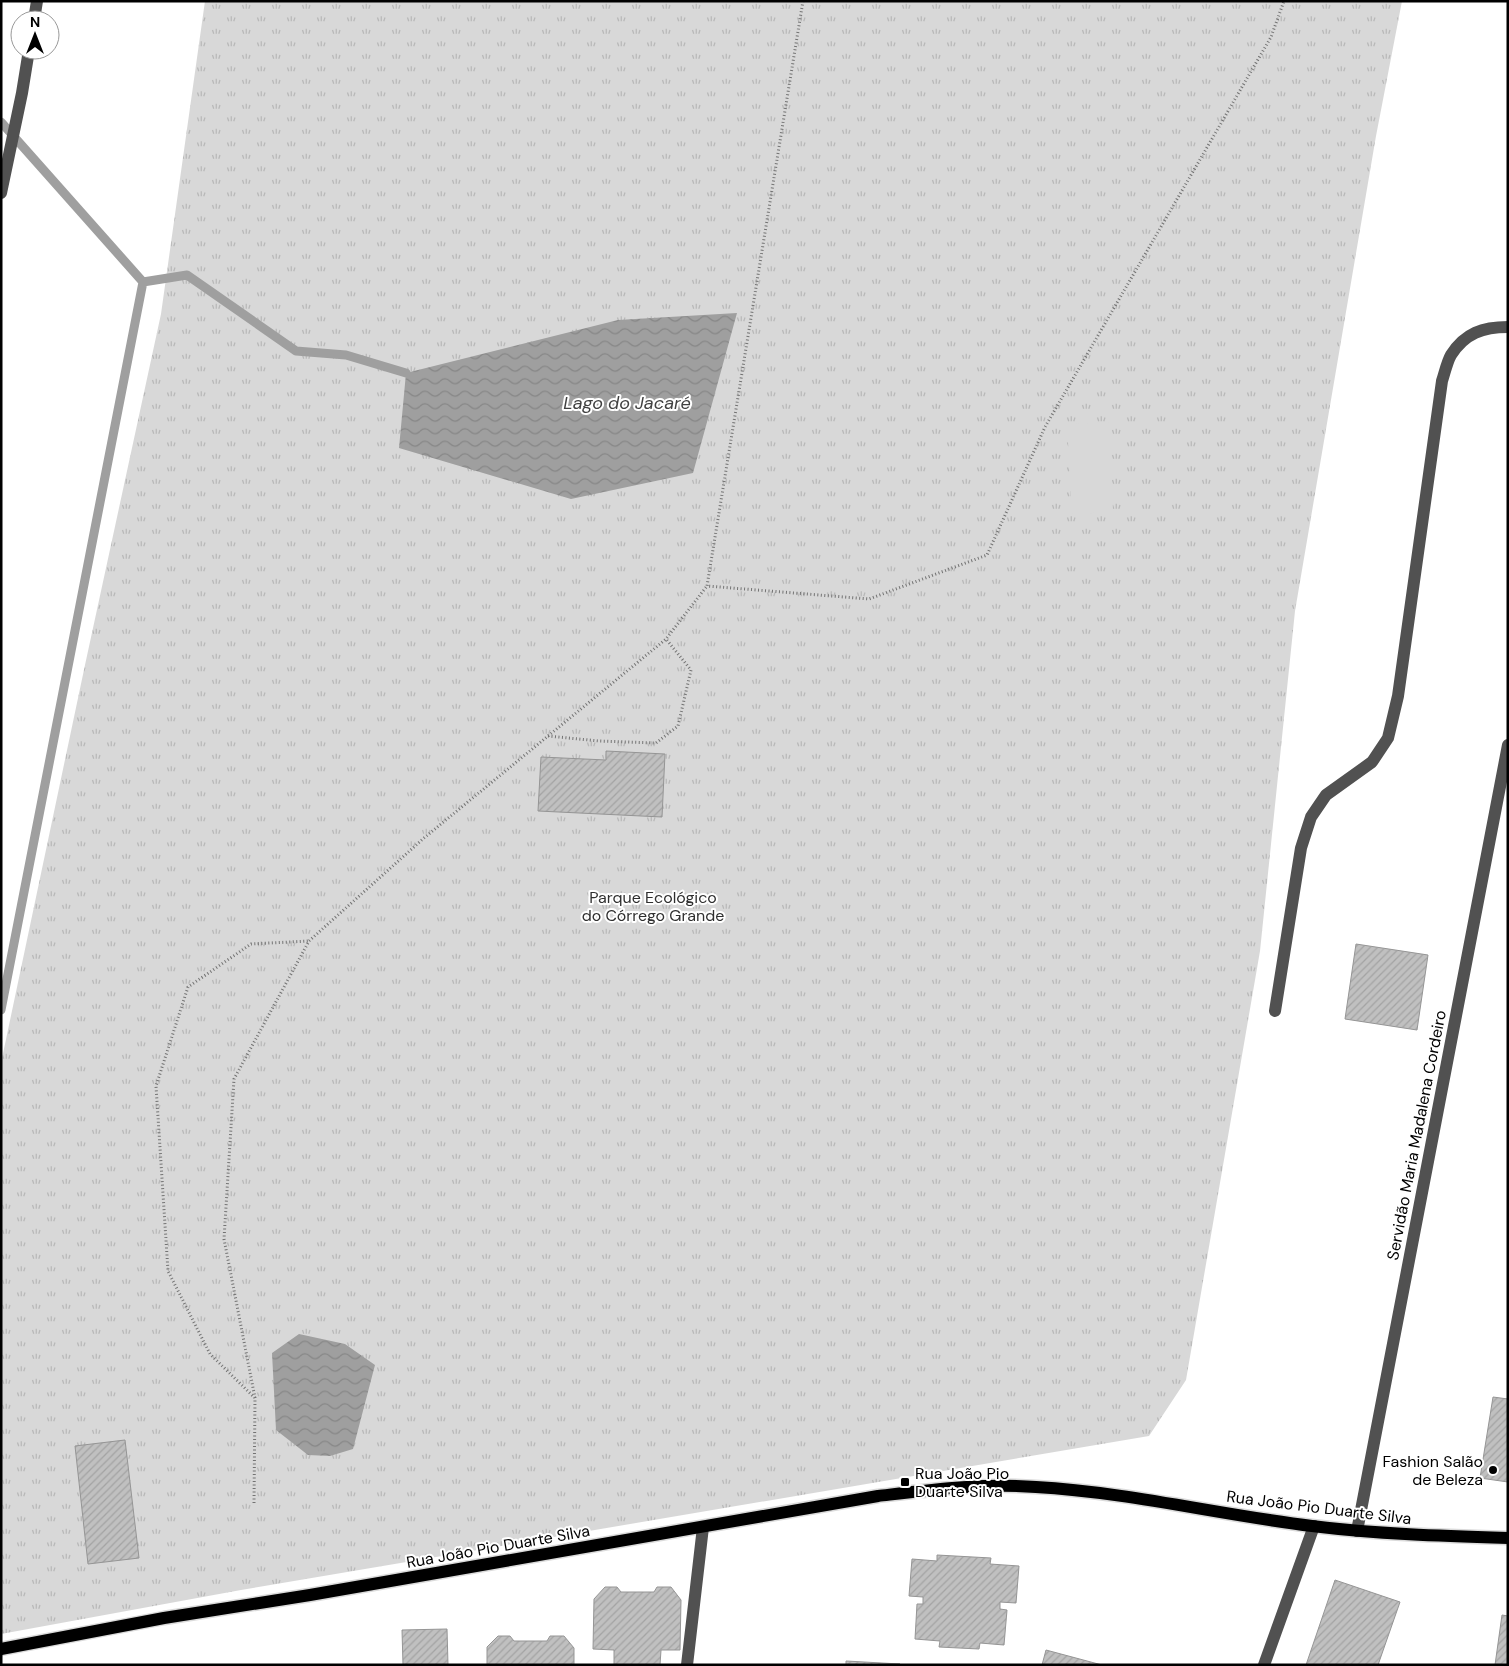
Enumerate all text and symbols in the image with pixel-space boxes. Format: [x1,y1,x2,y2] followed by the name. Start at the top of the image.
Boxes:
[10,10,60,60] north arrow
[30,13,40,31] text: N
[563,391,691,415] water label: Lago do Jacaré
[582,887,724,926] park label: Parque Ecológico do Córrego Grande
[1382,1008,1451,1262] street label: Servidão Maria Madalena Cordeiro
[1383,1451,1483,1490] place label: Fashion Salão de Beleza
[915,1463,1009,1502] place label: Rua João Pio Duarte Silva
[1487,1464,1499,1476] marker: Fashion Salão de Beleza
[899,1476,911,1488] marker: Rua João Pio Duarte Silva
[1225,1486,1413,1529] street label: Rua João Pio Duarte Silva
[405,1520,592,1573] street label: Rua João Pio Duarte Silva

